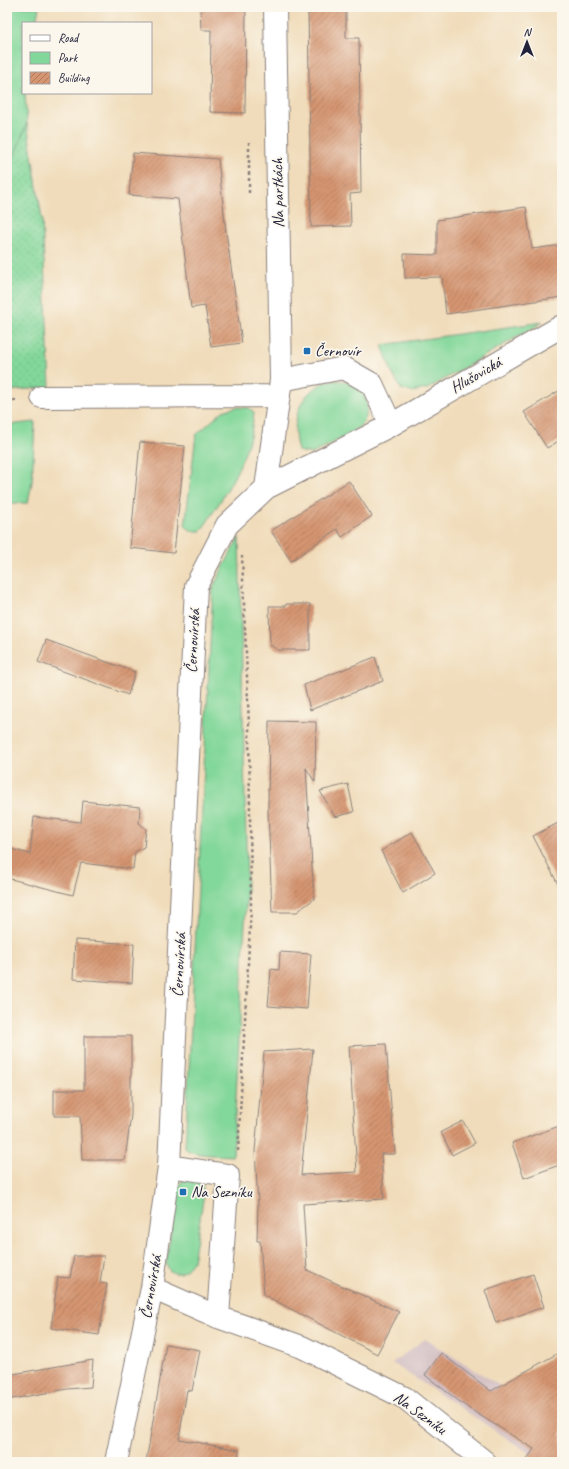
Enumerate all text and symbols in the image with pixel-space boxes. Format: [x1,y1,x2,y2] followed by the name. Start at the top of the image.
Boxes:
[22,22,152,94] legend
[507,22,547,62] north arrow
[524,25,533,39] text: N
[58,30,80,46] text: Road
[58,50,79,66] text: Park
[58,70,90,86] text: Building
[267,157,289,228] street label: Na partkách
[315,341,363,361] place label: Černovír
[302,346,312,356] marker: Černovír
[447,351,507,398] street label: Hlušovická
[181,607,205,673] street label: Černovírská
[167,931,191,997] street label: Černovírská
[191,1182,253,1202] place label: Na Sezníku
[178,1187,188,1197] marker: Na Sezníku
[136,1252,167,1320] street label: Černovírská
[390,1387,451,1440] street label: Na Sezníku

